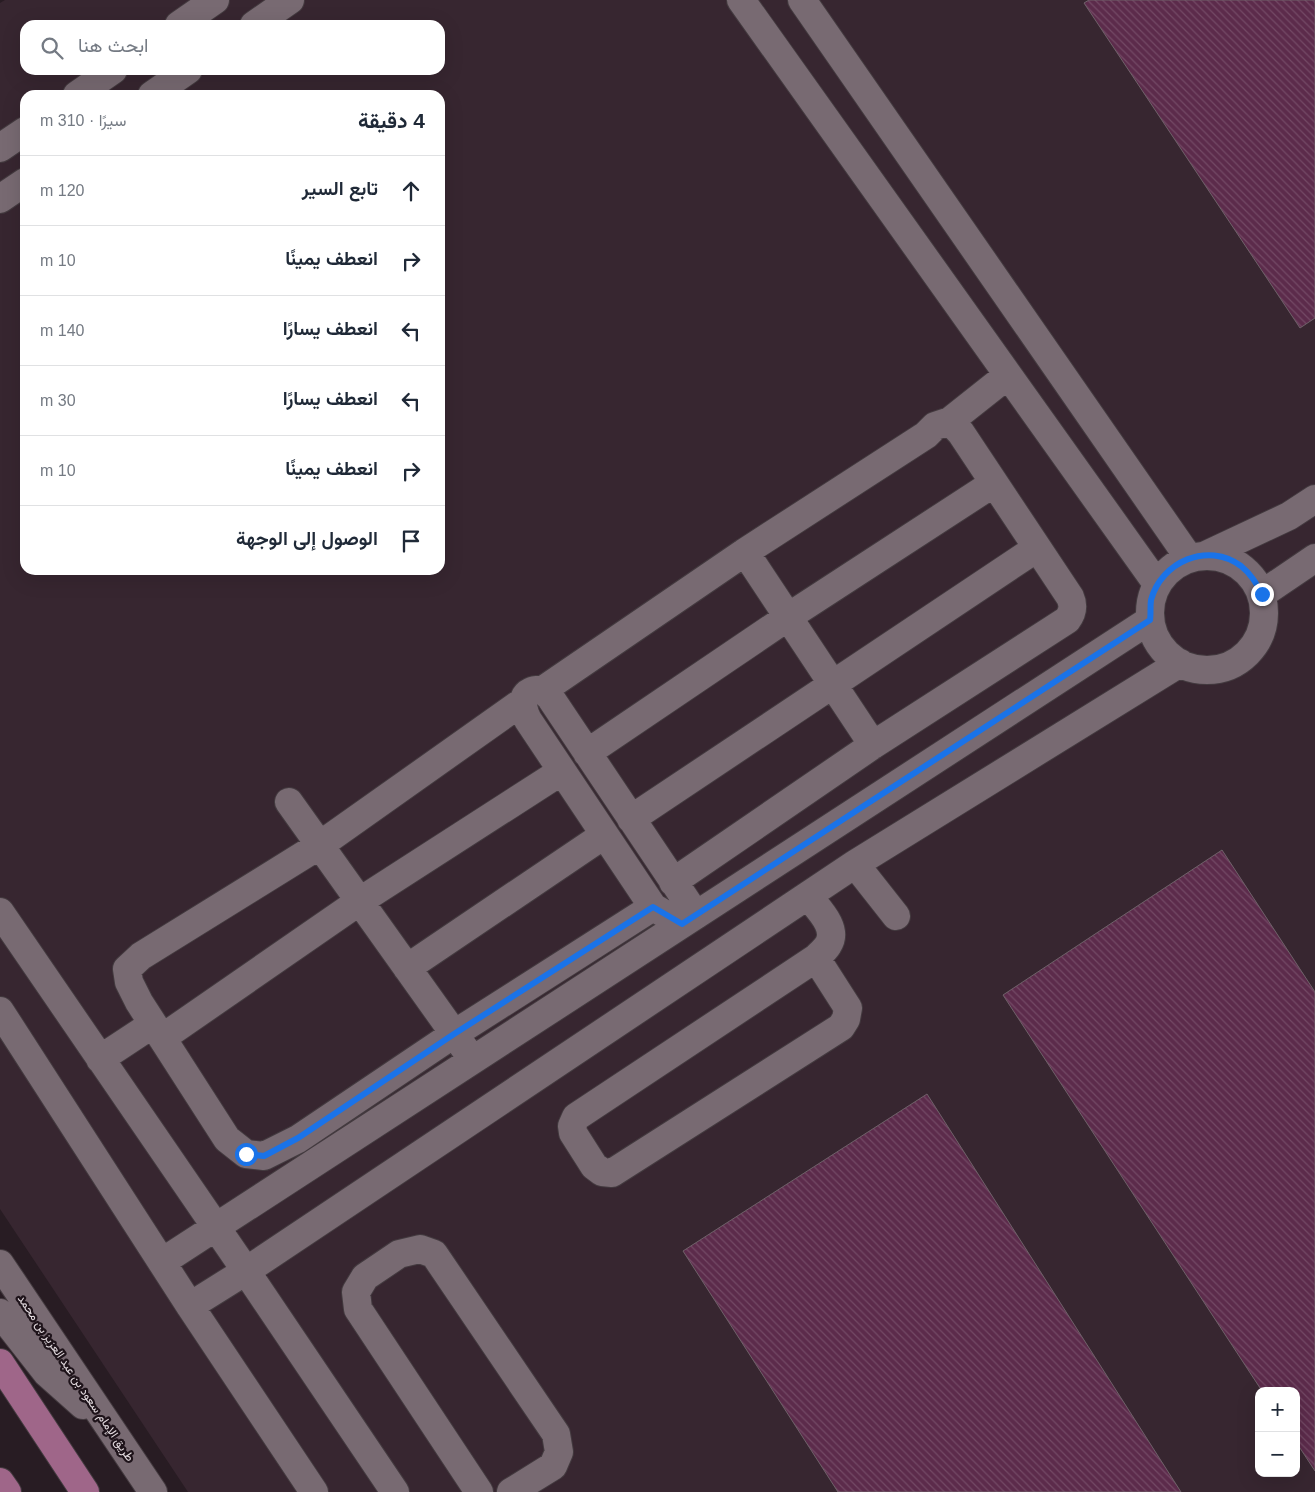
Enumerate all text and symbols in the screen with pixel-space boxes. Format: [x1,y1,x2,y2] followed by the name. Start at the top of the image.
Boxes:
[20,20,445,75] search box
[38,34,66,62] icon: search
[78,35,148,56] text: ابحث هنا
[358,109,425,132] text: 4 دقيقة
[40,112,126,129] text: سيرًا · 310 m
[397,177,425,205] icon: ahead
[302,178,378,199] text: تابع السير
[40,182,84,199] text: 120 m
[397,247,425,275] icon: right
[285,248,378,269] text: انعطف يمينًا
[40,252,76,269] text: 10 m
[397,317,425,345] icon: left
[283,318,378,339] text: انعطف يسارًا
[40,322,84,339] text: 140 m
[397,387,425,415] icon: left
[283,388,378,409] text: انعطف يسارًا
[40,392,76,409] text: 30 m
[397,457,425,485] icon: right
[285,458,378,479] text: انعطف يمينًا
[40,462,76,479] text: 10 m
[397,527,425,555] icon: arrive
[236,528,378,549] text: الوصول إلى الوجهة
[1251,583,1274,606] route end
[235,1143,258,1166] route start
[14,1292,137,1465] street label: طريق الإمام سعود بن عبد العزيز بن محمد
[1255,1387,1300,1477] map controls
[1255,1387,1300,1432] button: +
[1255,1432,1300,1477] button: −

